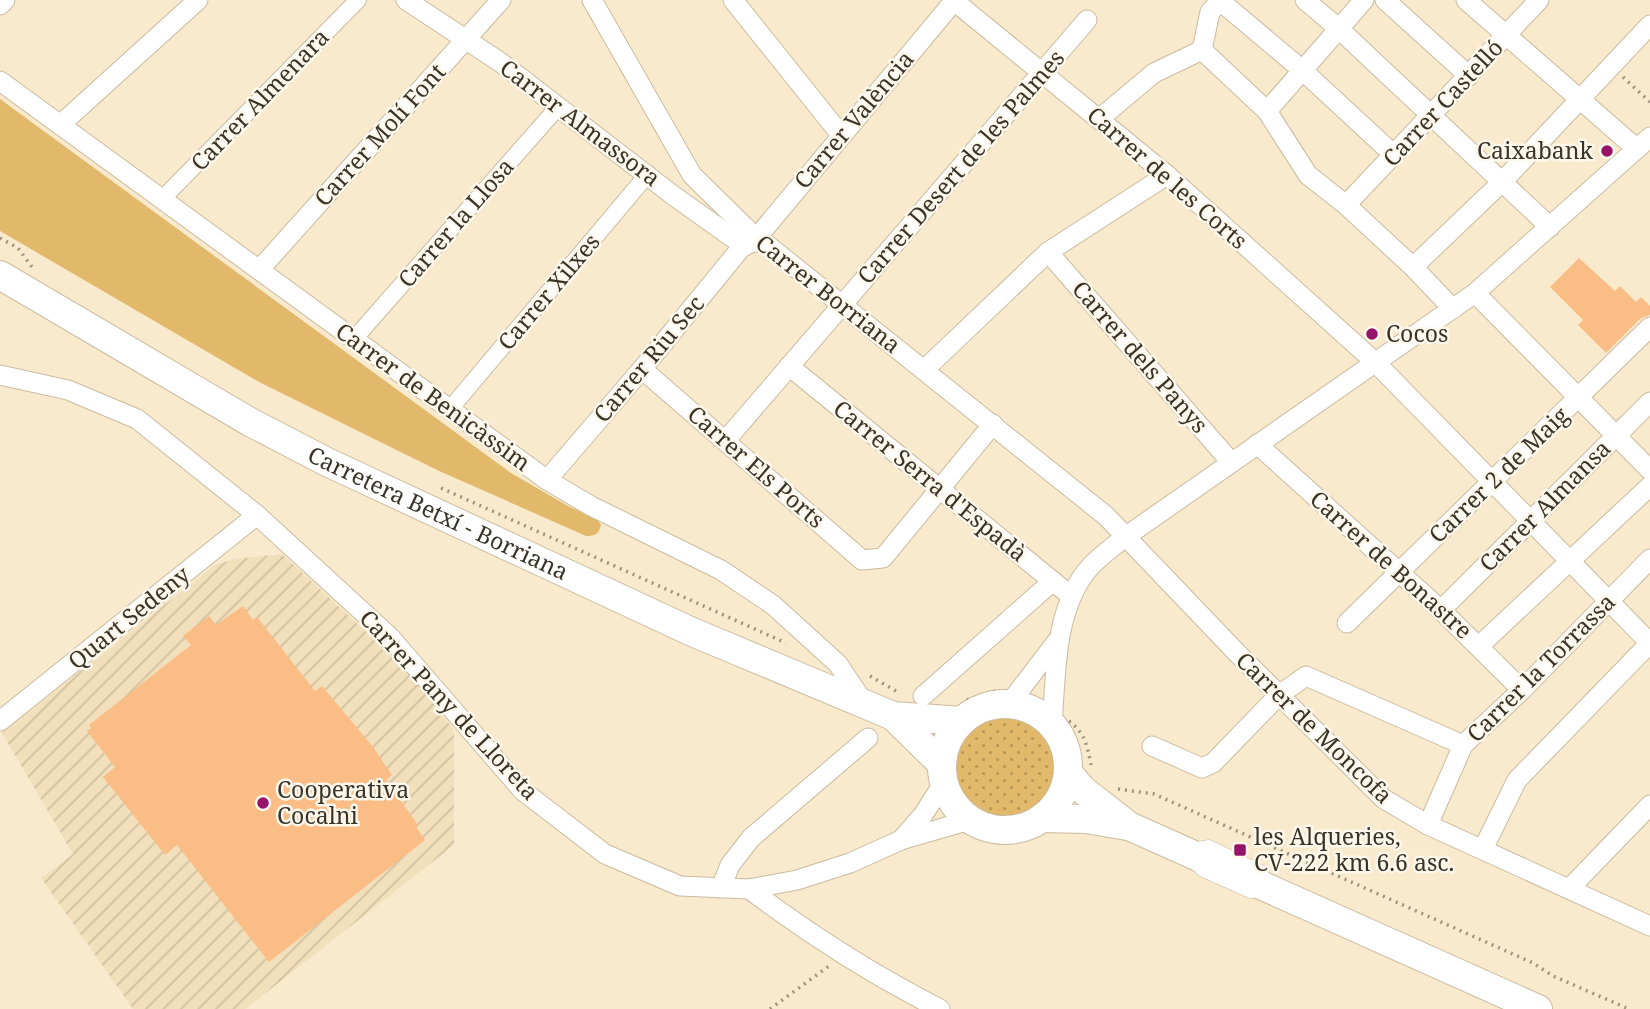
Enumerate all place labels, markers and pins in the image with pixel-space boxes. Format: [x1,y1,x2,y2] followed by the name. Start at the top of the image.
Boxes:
[1477,134,1594,166] place label: Caixabank
[1599,143,1615,159] marker: Caixabank
[1386,317,1448,349] place label: Cocos
[1364,326,1380,342] marker: Cocos
[277,773,409,831] place label: Cooperativa Cocalni
[255,795,271,811] marker: Cooperativa Cocalni
[1254,820,1454,878] place label: les Alqueries, CV-222 km 6.6 asc.
[1232,842,1248,858] marker: les Alqueries, CV-222 km 6.6 asc.

